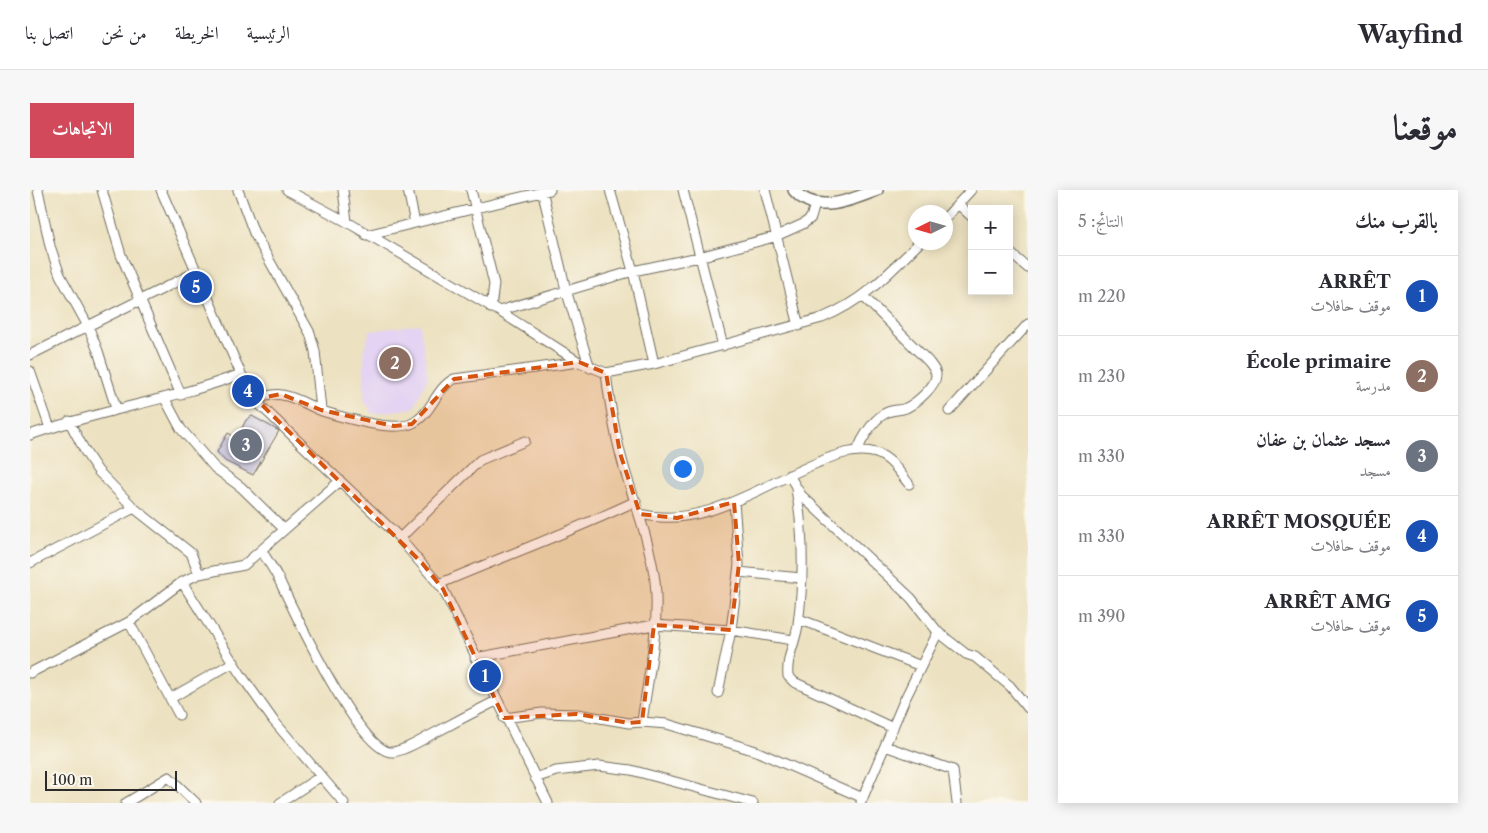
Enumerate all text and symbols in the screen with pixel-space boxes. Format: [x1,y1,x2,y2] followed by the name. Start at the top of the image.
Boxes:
[1358,20,1463,49] text: Wayfind
[25,22,73,44] text: اتصل بنا
[101,22,147,44] text: من نحن
[175,22,219,44] text: الخريطة
[247,22,290,44] text: الرئيسية
[30,103,134,158] button: الاتجاهات
[1393,105,1458,148] text: موقعنا
[908,205,953,250] north arrow
[968,205,1013,295] map controls
[968,205,1013,250] button: +
[1355,208,1438,233] text: بالقرب منك
[1078,211,1124,231] text: النتائج: 5
[968,250,1013,295] button: −
[180,268,212,306] pin: 5
[1319,270,1391,293] text: ARRÊT
[1078,286,1126,306] text: 220 m
[1418,286,1426,306] text: 1
[1310,295,1391,315] text: موقف حافلات
[379,344,411,382] pin: 2
[1246,350,1391,373] text: École primaire
[1078,366,1125,386] text: 230 m
[1417,366,1427,386] text: 2
[232,372,264,410] pin: 4
[1356,375,1391,395] text: مدرسة
[230,426,262,464] pin: 3
[1256,428,1391,451] text: مسجد عثمان بن عفان
[1078,446,1125,466] text: 330 m
[1417,446,1427,466] text: 3
[670,456,696,482] your location
[1360,460,1391,480] text: مسجد
[1207,510,1391,533] text: ARRÊT MOSQUÉE
[1078,526,1125,546] text: 330 m
[1417,526,1427,546] text: 4
[1310,535,1391,555] text: موقف حافلات
[1264,590,1391,613] text: ARRÊT AMG
[1078,606,1126,626] text: 390 m
[1418,606,1426,626] text: 5
[1310,615,1391,635] text: موقف حافلات
[469,657,501,695] pin: 1
[45,768,178,791] scale bar
[52,771,92,789] text: 100 m

